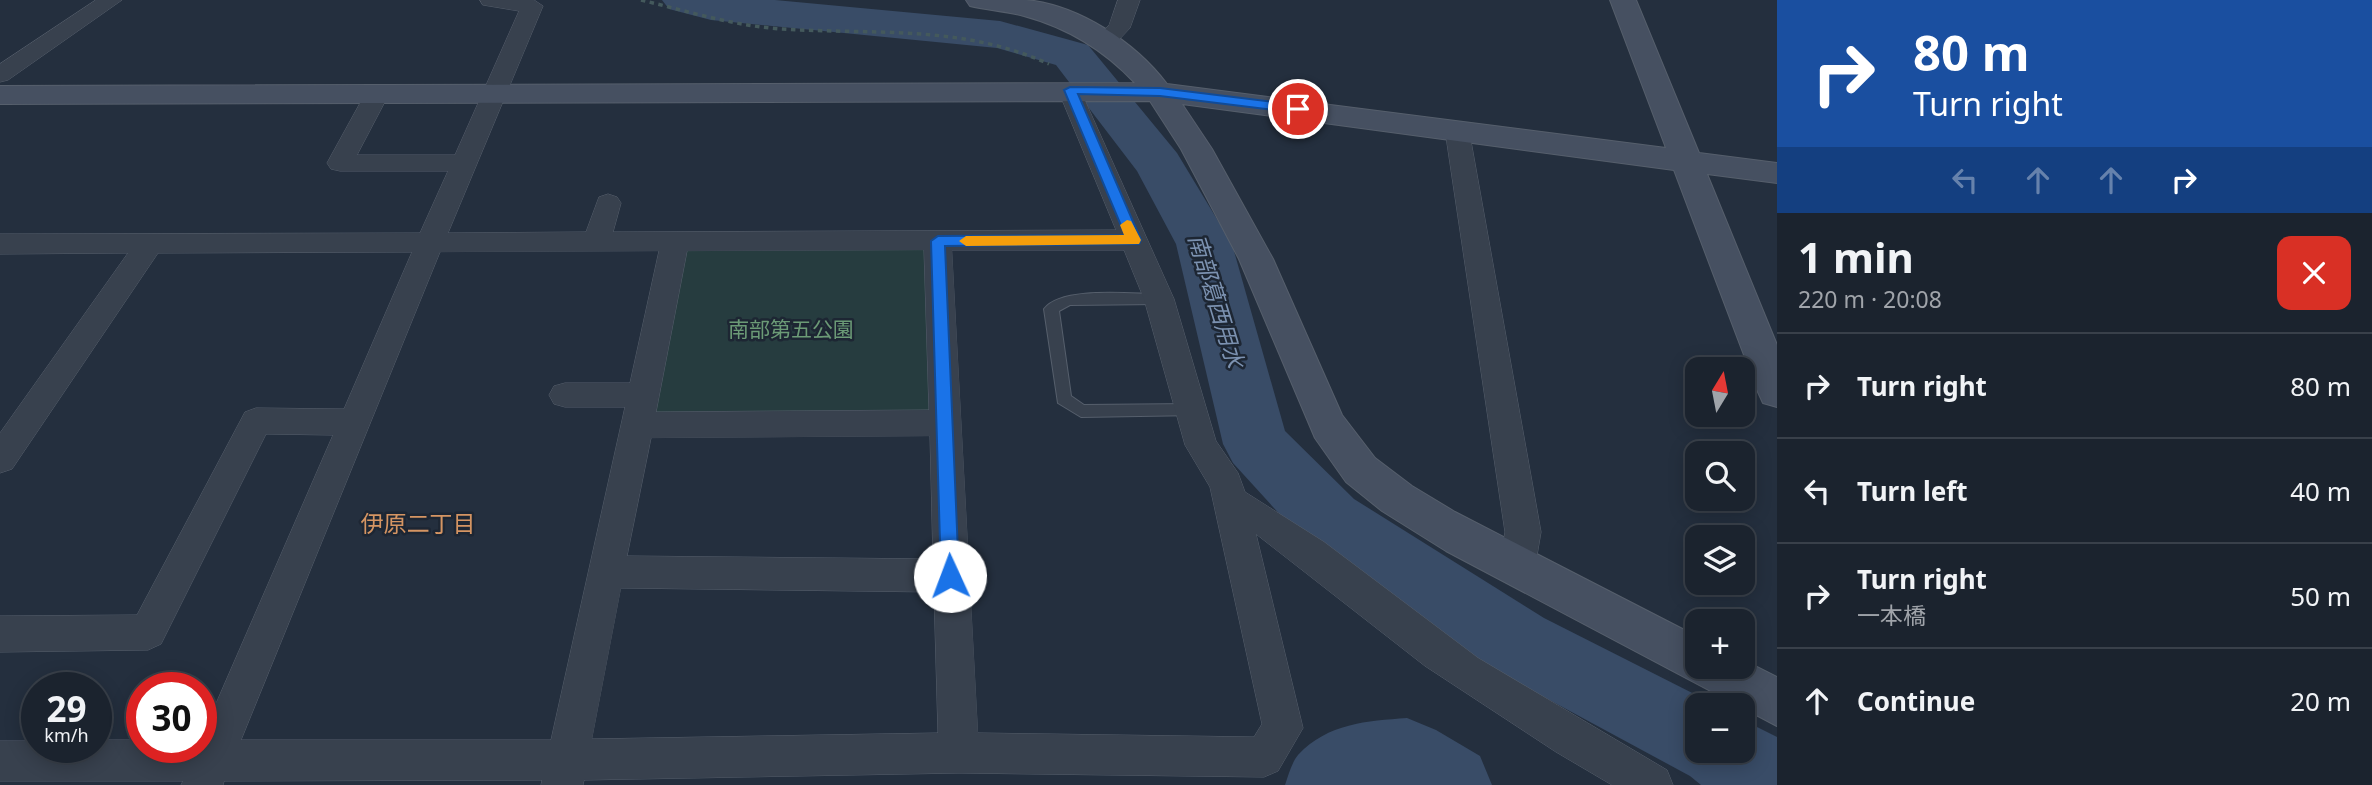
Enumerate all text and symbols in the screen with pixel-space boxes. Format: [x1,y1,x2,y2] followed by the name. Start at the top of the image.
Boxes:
[1913,19,2030,85] text: 80 m
[1798,28,1889,119] icon: right
[1268,79,1328,139] pin
[1913,82,2063,125] text: Turn right
[1279,90,1317,128] icon: arrive
[1946,161,1984,199] icon: left
[2019,161,2057,199] icon: ahead
[2092,161,2130,199] icon: ahead
[2165,161,2203,199] icon: right
[1798,228,1914,285] text: 1 min
[1181,230,1253,374] water label: 南部葛西用水
[2277,236,2351,310] button: close
[1798,283,1942,315] text: 220 m · 20:08
[728,315,854,343] park label: 南部第五公園
[1685,357,1755,427] north arrow
[1685,357,1755,763] map controls
[1798,367,1836,405] icon: right
[1857,368,1987,404] text: Turn right
[2290,368,2351,404] text: 80 m
[1685,441,1755,511] button: search
[1798,472,1836,510] icon: left
[1857,473,1968,509] text: Turn left
[2290,473,2351,509] text: 40 m
[361,507,476,539] district label: 伊原二丁目
[1685,525,1755,595] button: layers
[913,539,987,613] position arrow
[1857,561,1987,597] text: Turn right
[1798,577,1836,615] icon: right
[2290,578,2351,614] text: 50 m
[1857,599,1926,631] text: 一本橋
[1685,609,1755,679] button: +
[126,672,217,763] speed limit sign: 30
[1798,682,1836,720] icon: ahead
[1857,683,1975,719] text: Continue
[2290,683,2351,719] text: 20 m
[46,685,87,732] text: 29
[1685,693,1755,763] button: −
[44,723,89,747] text: km/h

